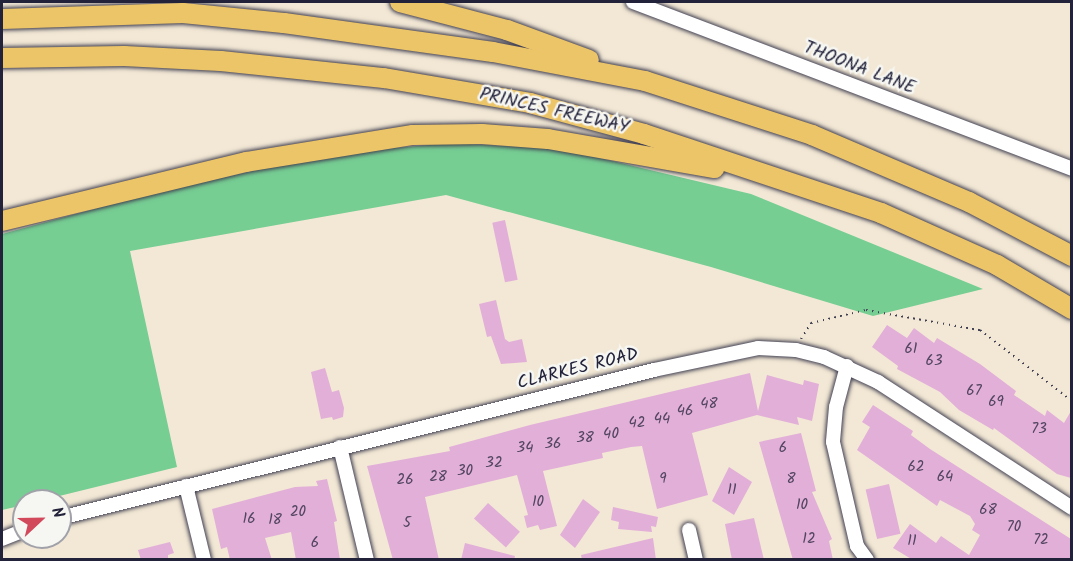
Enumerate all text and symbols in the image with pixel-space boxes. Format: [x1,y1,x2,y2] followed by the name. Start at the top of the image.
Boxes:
[800,38,918,100] street label: THOONA LANE
[477,84,631,140] street label: PRINCES FREEWAY
[904,341,918,359] house number: 61
[515,345,641,395] street label: CLARKES ROAD
[926,353,942,371] house number: 63
[966,383,982,401] house number: 67
[988,394,1004,412] house number: 69
[700,396,718,414] house number: 48
[677,403,693,421] house number: 46
[654,411,670,429] house number: 44
[629,415,645,433] house number: 42
[1031,421,1047,439] house number: 73
[603,426,619,444] house number: 40
[576,430,594,448] house number: 38
[545,436,561,454] house number: 36
[517,440,533,458] house number: 34
[779,440,787,458] house number: 6
[485,455,503,473] house number: 32
[907,459,925,477] house number: 62
[457,463,473,481] house number: 30
[429,469,447,487] house number: 28
[937,469,953,487] house number: 64
[659,471,667,489] house number: 9
[786,471,796,489] house number: 8
[396,472,414,490] house number: 26
[727,482,737,500] house number: 11
[12,489,72,549] north arrow
[532,494,544,512] house number: 10
[796,497,808,515] house number: 10
[979,502,997,520] house number: 68
[44,503,71,522] text: N
[290,504,306,522] house number: 20
[242,511,256,529] house number: 16
[268,512,282,530] house number: 18
[403,515,411,533] house number: 5
[1007,519,1021,537] house number: 70
[802,531,816,549] house number: 12
[1033,532,1049,550] house number: 72
[907,533,917,551] house number: 11
[311,535,319,553] house number: 6

